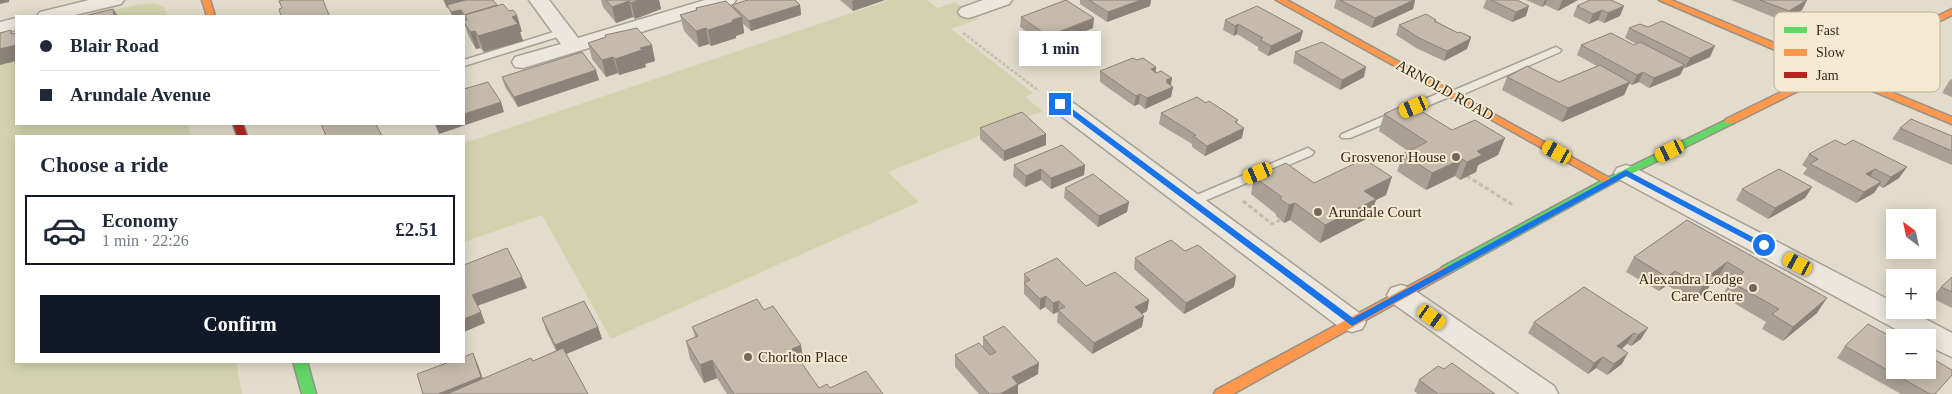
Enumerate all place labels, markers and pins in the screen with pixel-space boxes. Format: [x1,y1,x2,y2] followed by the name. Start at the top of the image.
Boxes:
[1341,149,1446,165] place label: Grosvenor House
[1450,151,1462,163] marker: Grosvenor House
[1328,204,1423,220] place label: Arundale Court
[1312,206,1324,218] marker: Arundale Court
[1638,271,1743,304] place label: Alexandra Lodge Care Centre
[1747,282,1759,294] marker: Alexandra Lodge Care Centre
[758,349,848,365] place label: Chorlton Place
[742,351,754,363] marker: Chorlton Place

